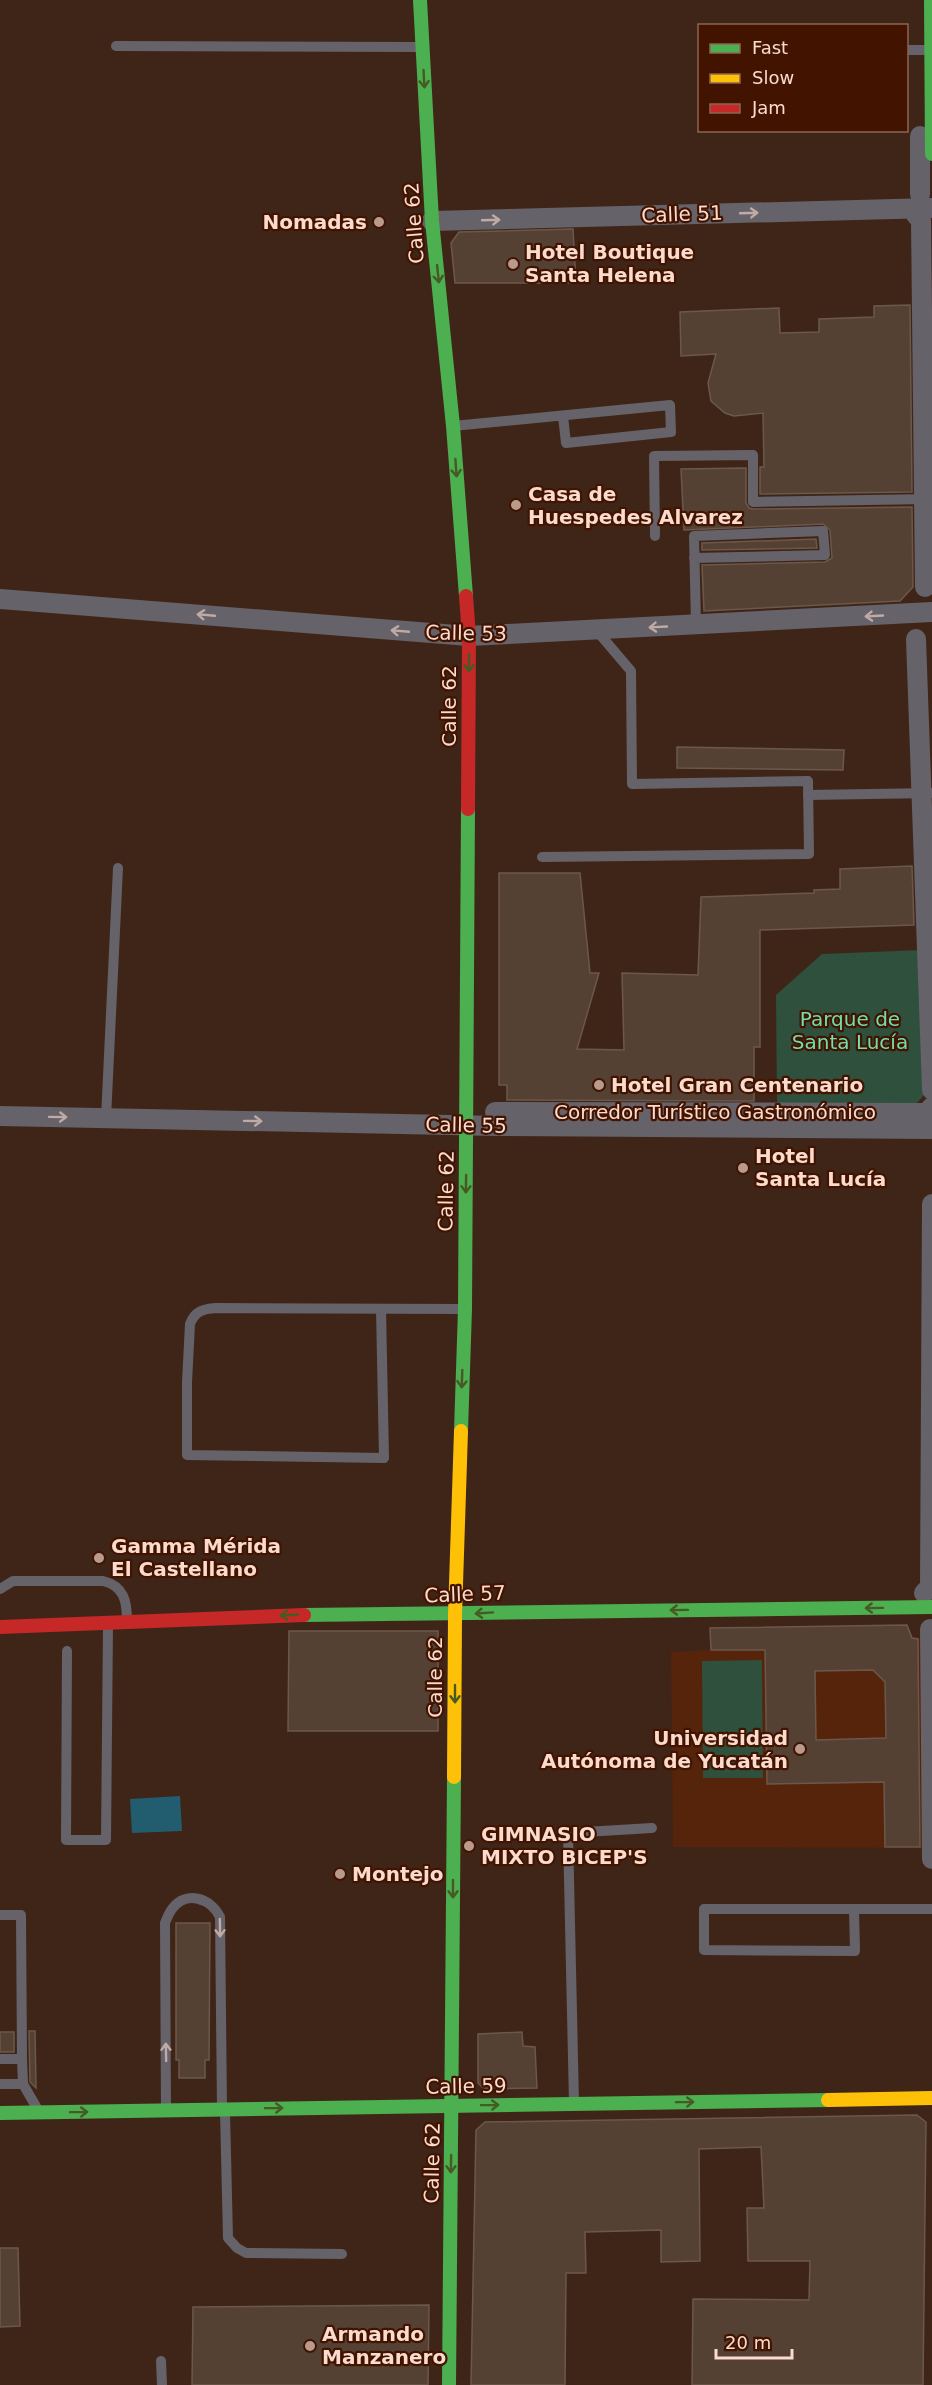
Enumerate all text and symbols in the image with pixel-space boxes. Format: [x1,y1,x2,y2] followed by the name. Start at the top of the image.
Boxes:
[698,24,908,132] legend
[752,37,788,58] text: Fast
[752,67,794,88] text: Slow
[419,69,430,89] one-way arrow
[751,97,786,118] text: Jam
[399,182,429,264] street label: Calle 62
[641,201,723,227] street label: Calle 51
[738,207,758,218] one-way arrow
[262,210,367,234] place label: Nomadas
[480,214,500,225] one-way arrow
[372,215,386,229] marker: Nomadas
[525,240,694,287] place label: Hotel Boutique Santa Helena
[506,257,520,271] marker: Hotel Boutique Santa Helena
[433,263,444,283] one-way arrow
[451,458,462,477] one-way arrow
[528,482,743,529] place label: Casa de Huespedes Alvarez
[509,498,523,512] marker: Casa de Huespedes Alvarez
[196,610,216,621] one-way arrow
[864,610,884,621] one-way arrow
[425,620,507,646] street label: Calle 53
[648,622,668,633] one-way arrow
[391,625,411,636] one-way arrow
[463,652,475,672] one-way arrow
[437,665,461,747] street label: Calle 62
[792,1007,908,1054] park label: Parque de Santa Lucía
[611,1073,863,1097] place label: Hotel Gran Centenario
[592,1078,606,1092] marker: Hotel Gran Centenario
[554,1100,876,1124] street label: Corredor Turístico Gastronómico
[48,1111,68,1123] one-way arrow
[425,1112,507,1138] street label: Calle 55
[243,1115,263,1127] one-way arrow
[755,1144,886,1191] place label: Hotel Santa Lucía
[433,1150,459,1232] street label: Calle 62
[736,1161,750,1175] marker: Hotel Santa Lucía
[460,1173,472,1193] one-way arrow
[457,1368,468,1388] one-way arrow
[111,1534,281,1581] place label: Gamma Mérida El Castellano
[92,1551,106,1565] marker: Gamma Mérida El Castellano
[424,1581,506,1607] street label: Calle 57
[864,1602,884,1614] one-way arrow
[669,1604,689,1616] one-way arrow
[474,1607,494,1618] one-way arrow
[279,1609,299,1621] one-way arrow
[423,1636,447,1718] street label: Calle 62
[449,1684,461,1704] one-way arrow
[541,1726,788,1773] place label: Universidad Autónoma de Yucatán
[793,1742,807,1756] marker: Universidad Autónoma de Yucatán
[481,1822,648,1869] place label: GIMNASIO MIXTO BICEP'S
[462,1839,476,1853] marker: GIMNASIO MIXTO BICEP'S
[352,1862,444,1886] place label: Montejo
[333,1867,347,1881] marker: Montejo
[448,1879,459,1899] one-way arrow
[214,1917,226,1937] one-way arrow
[160,2042,172,2062] one-way arrow
[425,2073,507,2099] street label: Calle 59
[675,2096,695,2108] one-way arrow
[480,2099,500,2111] one-way arrow
[264,2103,284,2114] one-way arrow
[69,2106,89,2118] one-way arrow
[419,2122,445,2204] street label: Calle 62
[445,2154,457,2174] one-way arrow
[322,2322,446,2369] place label: Armando Manzanero
[716,2322,792,2360] scale bar
[725,2332,771,2353] text: 20 m
[303,2339,317,2353] marker: Armando Manzanero

